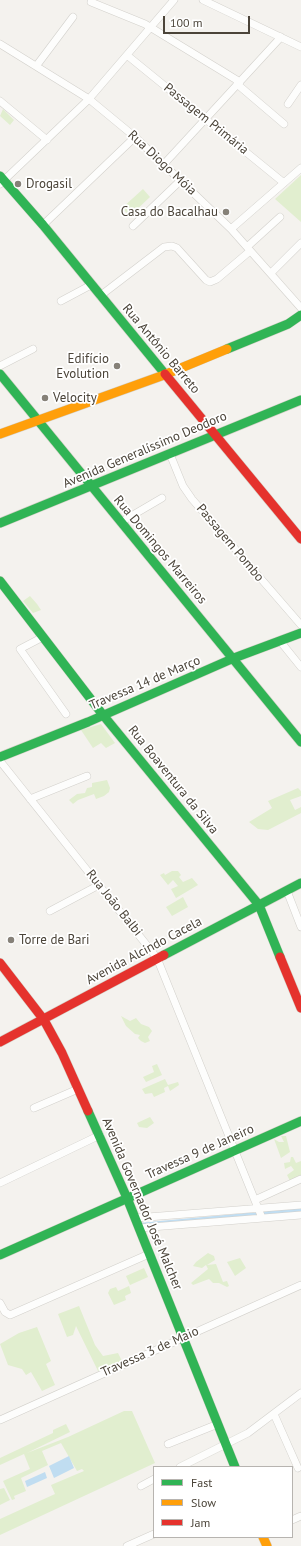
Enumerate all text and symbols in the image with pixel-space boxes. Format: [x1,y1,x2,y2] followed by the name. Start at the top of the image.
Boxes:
[165,8,252,34] scale bar
[170,15,203,30] text: 100 m
[161,80,251,158] street label: Passagem Primária
[124,127,200,199] street label: Rua Diogo Móia
[26,176,72,192] place label: Drogasil
[13,179,23,189] marker: Drogasil
[121,204,218,220] place label: Casa do Bacalhau
[221,207,231,217] marker: Casa do Bacalhau
[119,301,203,397] street label: Rua Antônio Barreto
[56,351,109,382] place label: Edifício Evolution
[112,361,122,371] marker: Edifício Evolution
[53,390,97,406] place label: Velocity
[40,393,50,403] marker: Velocity
[61,408,229,492] street label: Avenida Generalíssimo Deodoro
[110,493,210,607] street label: Rua Domingos Marreiros
[193,501,267,585] street label: Passagem Pombo
[87,653,203,713] street label: Travessa 14 de Março
[124,723,222,837] street label: Rua Boaventura da Silva
[83,867,145,939] street label: Rua João Balbi
[84,914,204,988] street label: Avenida Alcindo Cacela
[19,932,89,948] place label: Torre de Bari
[6,935,16,945] marker: Torre de Bari
[99,1116,185,1292] street label: Avenida Governador José Malcher
[143,1121,257,1183] street label: Travessa 9 de Janeiro
[99,1323,201,1381] street label: Travessa 3 de Maio
[153,1466,293,1538] legend
[191,1475,212,1490] text: Fast
[191,1495,216,1510] text: Slow
[191,1515,210,1530] text: Jam

